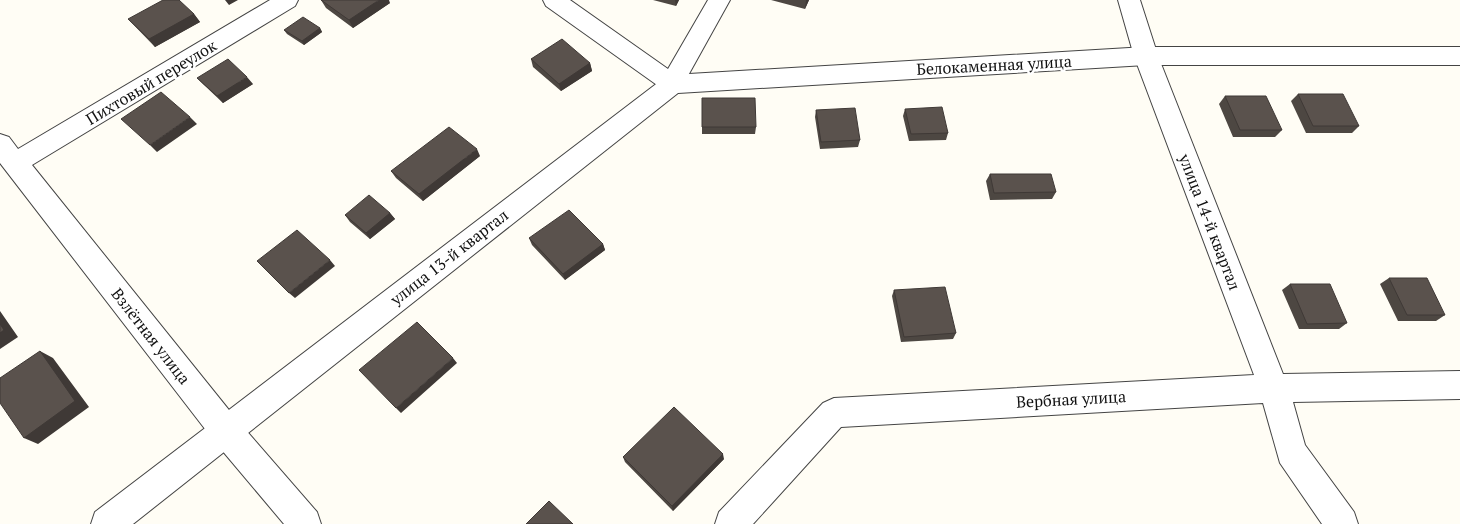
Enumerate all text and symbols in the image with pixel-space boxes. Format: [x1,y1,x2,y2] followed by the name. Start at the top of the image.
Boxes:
[82,34,221,130] street label: Пихтовый переулок
[916,50,1072,80] street label: Белокаменная улица
[1174,150,1246,294] street label: улица 14-й квартал
[385,204,513,311] street label: улица 13-й квартал
[106,283,196,389] street label: Взлётная улица
[1016,385,1126,413] street label: Вербная улица

